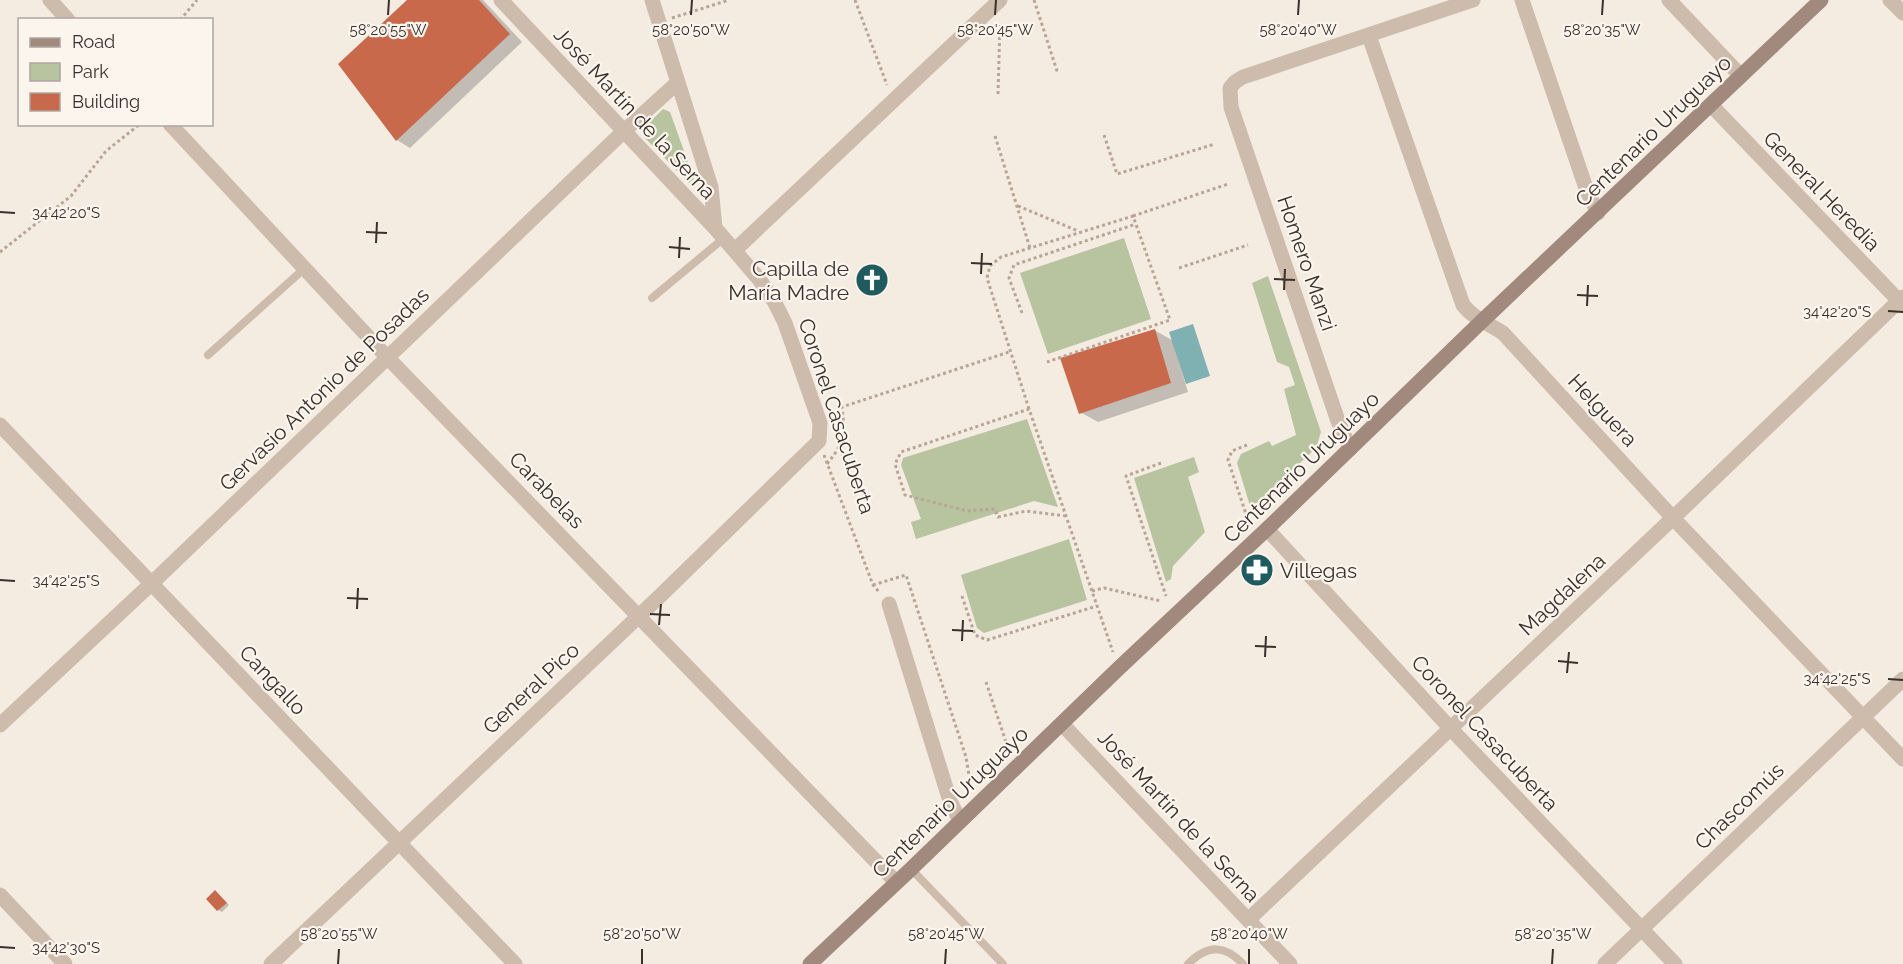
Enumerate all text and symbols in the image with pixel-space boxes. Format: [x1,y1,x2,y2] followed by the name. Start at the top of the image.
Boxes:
[18,18,213,126] legend
[349,21,427,39] text: 58°20'55"W
[652,21,730,39] text: 58°20'50"W
[957,21,1033,39] text: 58°20'45"W
[1259,21,1337,39] text: 58°20'40"W
[1563,21,1641,39] text: 58°20'35"W
[549,22,721,204] street label: José Martín de la Serna
[72,31,115,52] text: Road
[1570,50,1736,212] street label: Centenario Uruguayo
[72,61,109,82] text: Park
[72,91,140,112] text: Building
[1758,126,1886,256] street label: General Heredia
[1272,192,1342,334] street label: Homero Manzi
[32,204,100,222] text: 34°42'20"S
[728,256,849,305] place label: Capilla de María Madre
[854,262,890,298] church icon: Capilla de María Madre
[214,282,434,496] street label: Gervasio Antonio de Posadas
[1803,303,1871,321] text: 34°42'20"S
[794,315,880,517] street label: Coronel Casacuberta
[1563,369,1643,451] street label: Helguera
[1218,386,1384,548] street label: Centenario Uruguayo
[504,446,590,534] street label: Carabelas
[1514,548,1610,640] street label: Magdalena
[1239,552,1275,588] pharmacy icon: Villegas
[1280,558,1357,583] place label: Villegas
[32,572,100,590] text: 34°42'25"S
[478,637,584,739] street label: General Pico
[234,640,312,720] street label: Cangallo
[1406,650,1564,816] street label: Coronel Casacuberta
[1803,670,1871,688] text: 34°42'25"S
[867,721,1033,883] street label: Centenario Uruguayo
[1093,725,1265,907] street label: José Martín de la Serna
[1689,757,1789,855] street label: Chascomús
[300,925,378,943] text: 58°20'55"W
[603,925,681,943] text: 58°20'50"W
[908,925,984,943] text: 58°20'45"W
[1210,925,1288,943] text: 58°20'40"W
[1514,925,1592,943] text: 58°20'35"W
[32,939,100,957] text: 34°42'30"S

